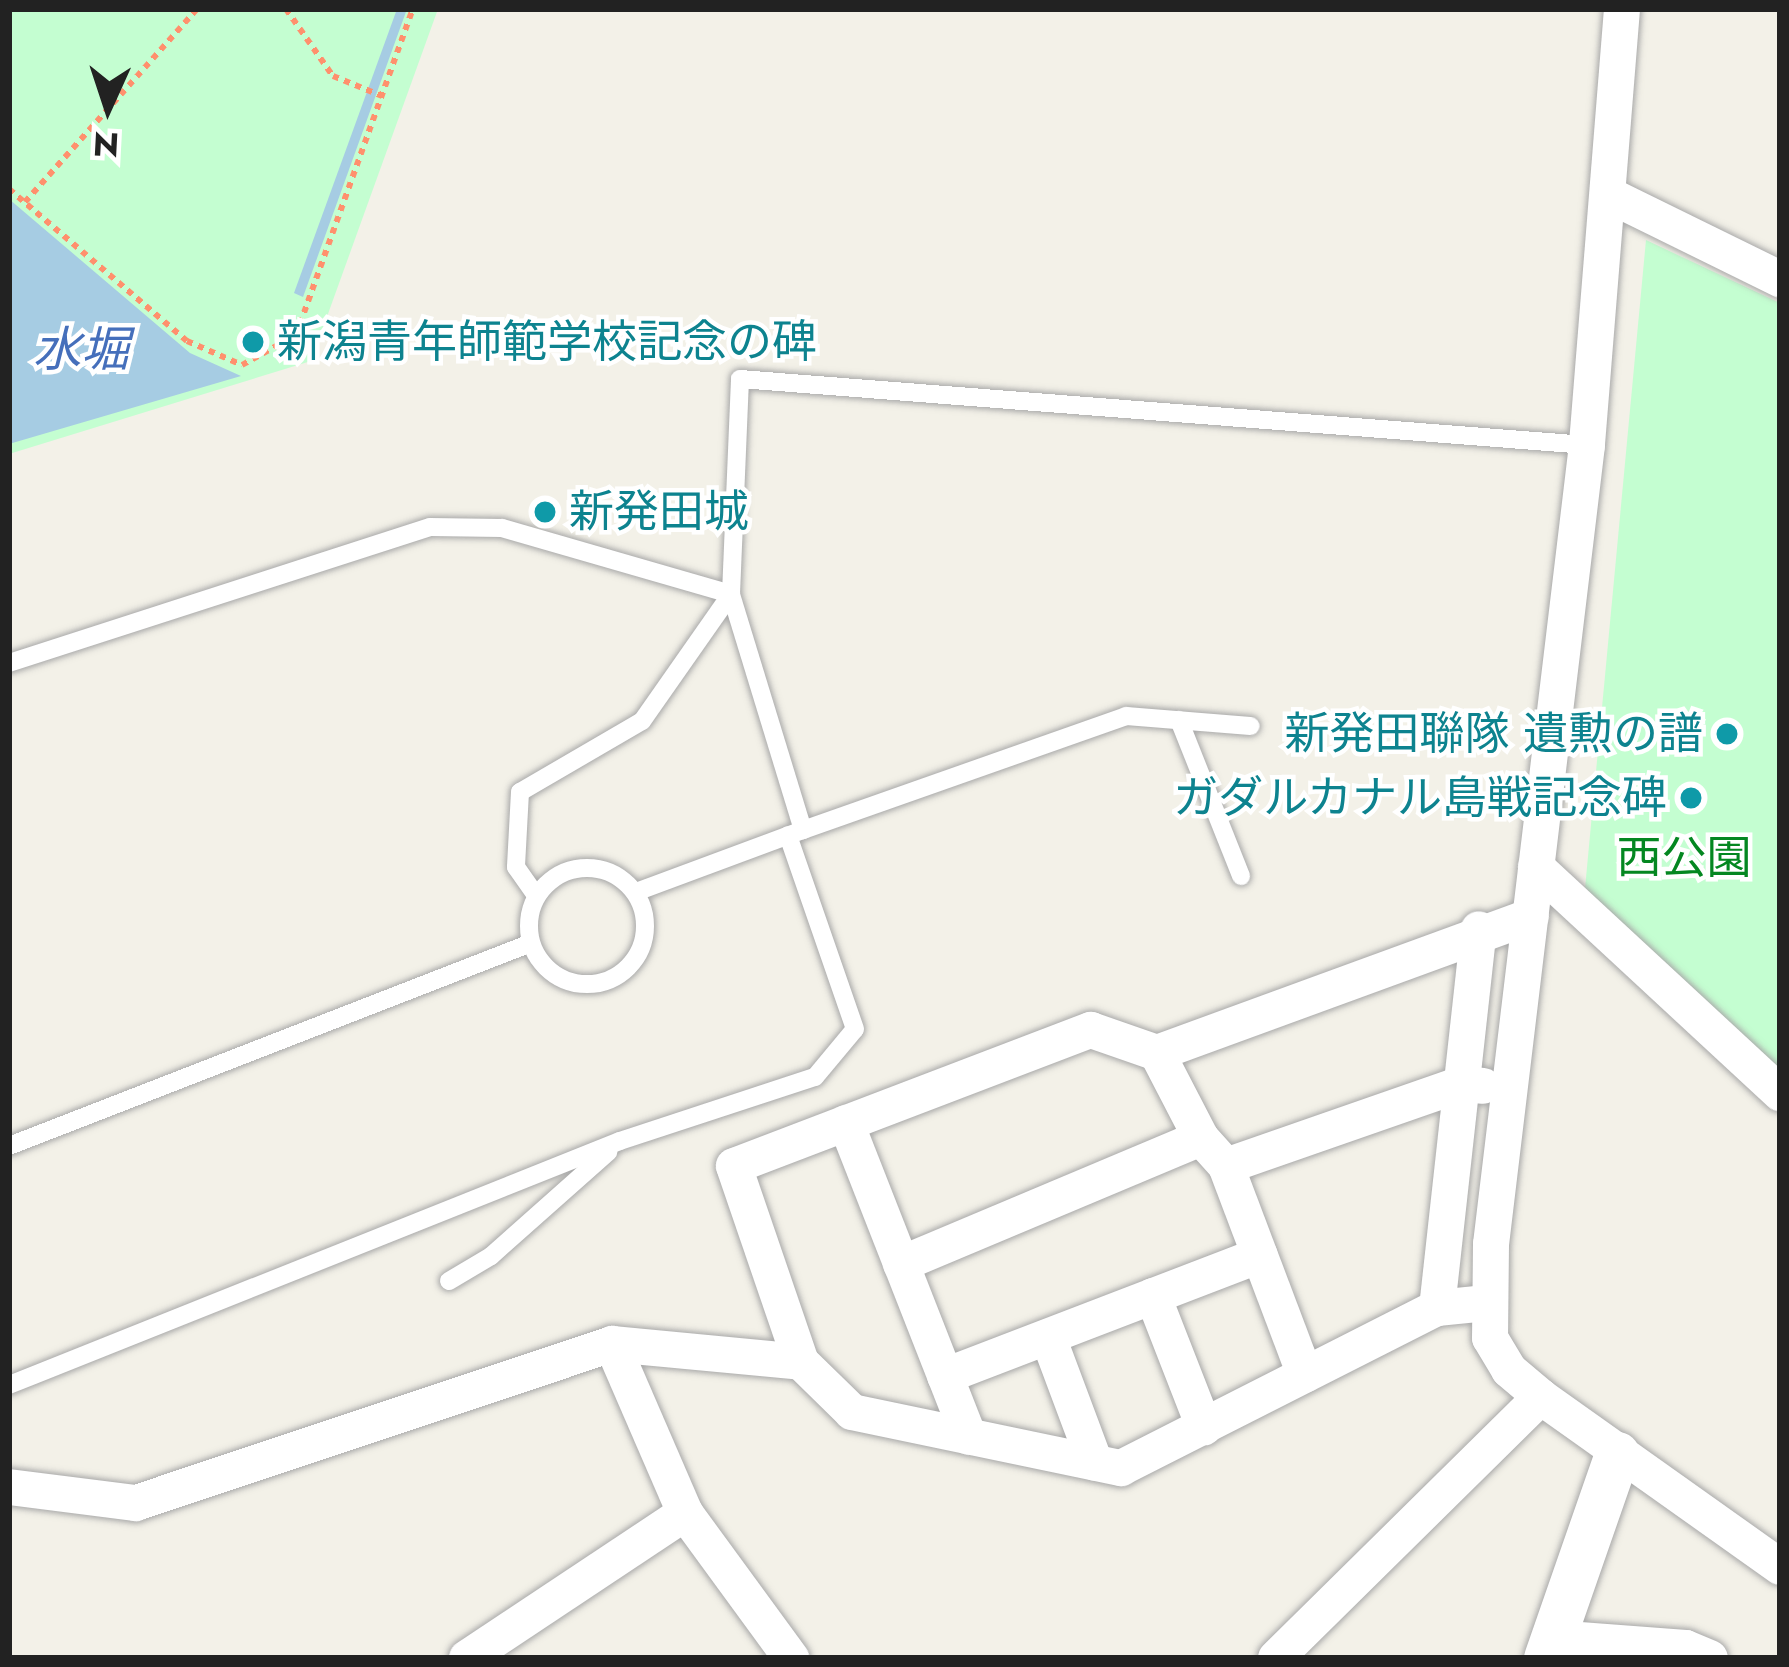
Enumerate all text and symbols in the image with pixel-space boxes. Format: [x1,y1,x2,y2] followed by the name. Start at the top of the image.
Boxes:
[48,48,168,168] north arrow
[92,120,120,169] text: N
[277,315,817,369] place label: 新潟青年師範学校記念の碑
[33,321,129,379] water label: 水堀
[240,329,266,355] marker: 新潟青年師範学校記念の碑
[569,485,749,539] place label: 新発田城
[532,499,558,525] marker: 新発田城
[1285,707,1703,761] place label: 新発田聯隊 遺勲の譜
[1714,721,1740,747] marker: 新発田聯隊 遺勲の譜
[1172,771,1667,825] place label: ガダルカナル島戦記念碑
[1678,785,1704,811] marker: ガダルカナル島戦記念碑
[1617,831,1751,885] park label: 西公園

